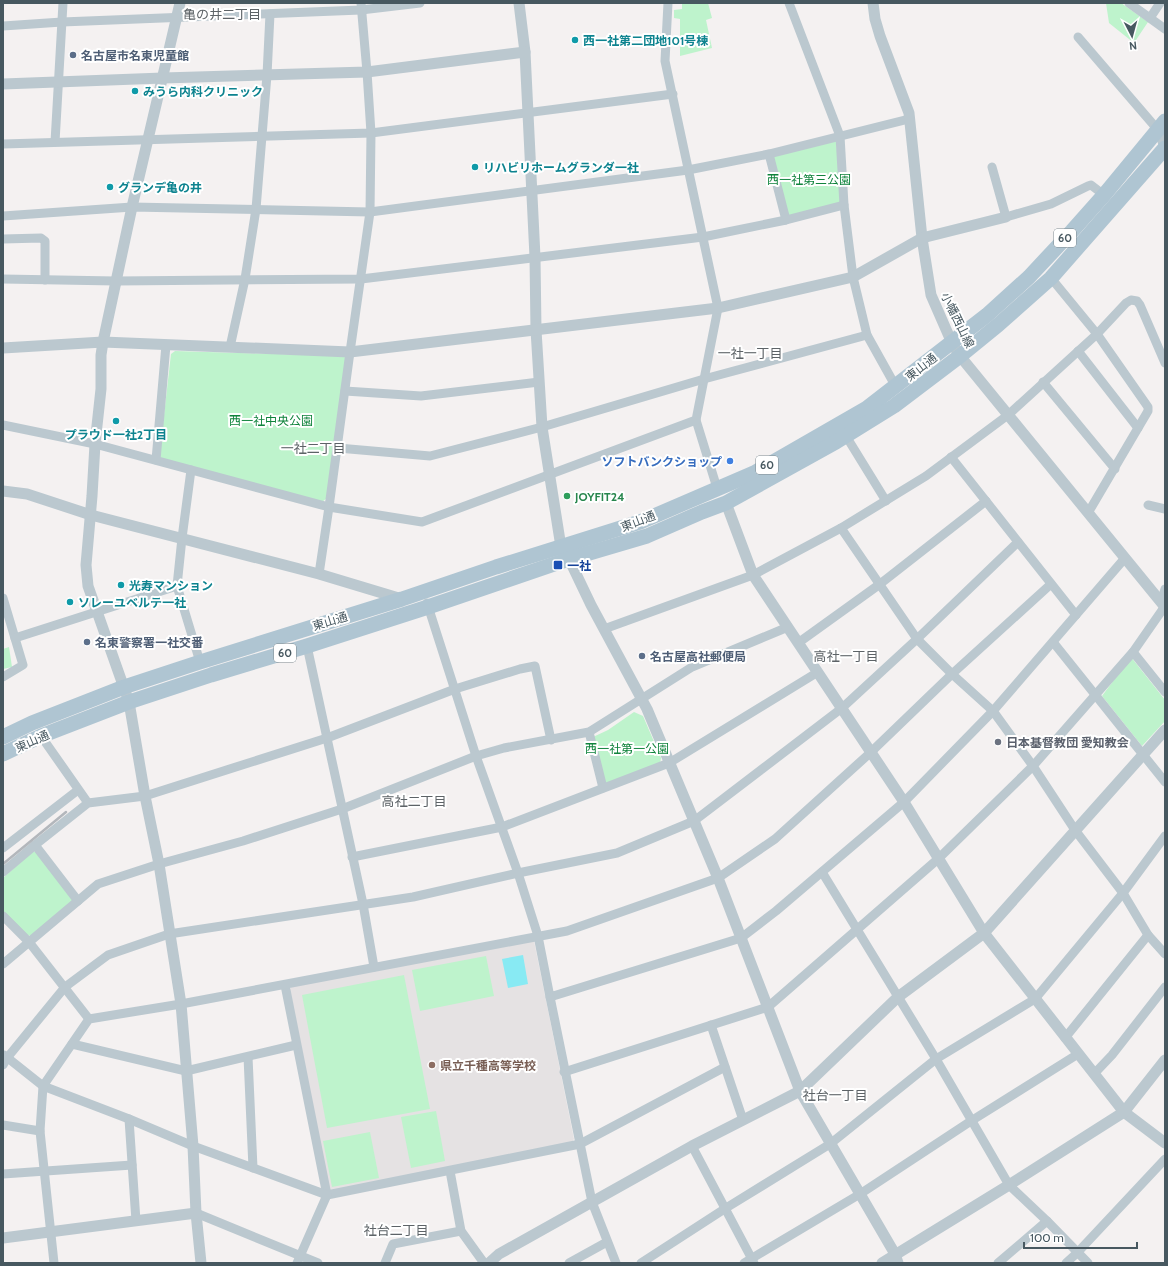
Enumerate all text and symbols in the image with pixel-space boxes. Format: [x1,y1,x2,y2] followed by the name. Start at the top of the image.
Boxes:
[183,6,261,22] district label: 亀の井二丁目
[1112,16,1152,56] north arrow
[583,33,708,48] place label: 西一社第二団地101号棟
[570,35,580,45] marker: 西一社第二団地101号棟
[1128,39,1138,53] text: N
[81,48,189,63] place label: 名古屋市名東児童館
[68,50,78,60] marker: 名古屋市名東児童館
[143,84,263,99] place label: みうら内科クリニック
[130,86,140,96] marker: みうら内科クリニック
[483,160,639,175] place label: リハビリホームグランダ一社
[470,162,480,172] marker: リハビリホームグランダ一社
[767,172,851,187] park label: 西一社第三公園
[118,180,202,195] place label: グランデ亀の井
[105,182,115,192] marker: グランデ亀の井
[1054,229,1076,247] road number: 60
[938,290,978,350] street label: 小幡西山線
[717,345,783,361] district label: 一社一丁目
[902,350,940,384] street label: 東山通
[229,413,313,428] park label: 西一社中央公園
[111,416,121,426] marker: プラウド一社2丁目
[65,427,167,442] place label: プラウド一社2丁目
[280,440,346,456] district label: 一社二丁目
[601,454,722,469] place label: ソフトバンクショップ
[725,456,735,466] marker: ソフトバンクショップ
[756,456,778,474] road number: 60
[574,489,625,504] place label: JOYFIT24
[562,491,572,501] marker: JOYFIT24
[619,508,657,534] street label: 東山通
[567,558,591,573] place label: 一社
[552,559,564,571] marker: 一社
[129,578,213,593] place label: 光寿マンション
[116,580,126,590] marker: 光寿マンション
[78,595,186,610] place label: ソレーユベルテ一社
[65,597,75,607] marker: ソレーユベルテ一社
[311,609,349,633] street label: 東山通
[95,635,204,650] place label: 名東警察署一社交番
[82,637,92,647] marker: 名東警察署一社交番
[274,644,296,662] road number: 60
[813,648,879,664] district label: 高社一丁目
[650,649,746,664] place label: 名古屋高社郵便局
[637,651,647,661] marker: 名古屋高社郵便局
[12,727,52,755] street label: 東山通
[1006,735,1129,750] place label: 日本基督教団 愛知教会
[993,737,1003,747] marker: 日本基督教団 愛知教会
[585,741,669,756] park label: 西一社第一公園
[381,793,447,809] district label: 高社二丁目
[440,1058,536,1073] place label: 県立千種高等学校
[427,1060,437,1070] marker: 県立千種高等学校
[802,1087,868,1103] district label: 社台一丁目
[363,1222,429,1238] district label: 社台二丁目
[1024,1224,1137,1250] scale bar
[1030,1230,1064,1245] text: 100 m

